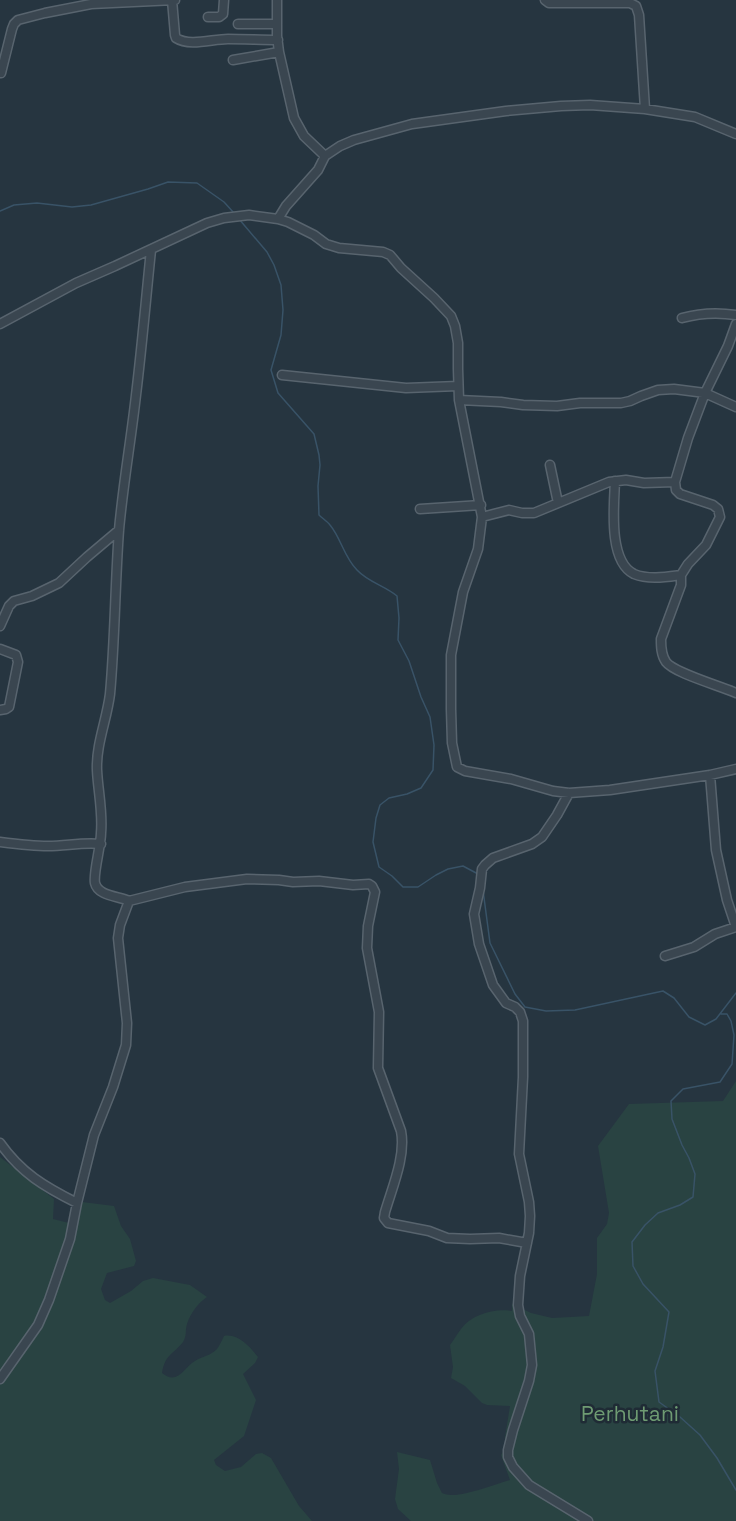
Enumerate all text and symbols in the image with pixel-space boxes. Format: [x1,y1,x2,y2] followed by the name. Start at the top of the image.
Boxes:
[581,1400,679,1427] park label: Perhutani

